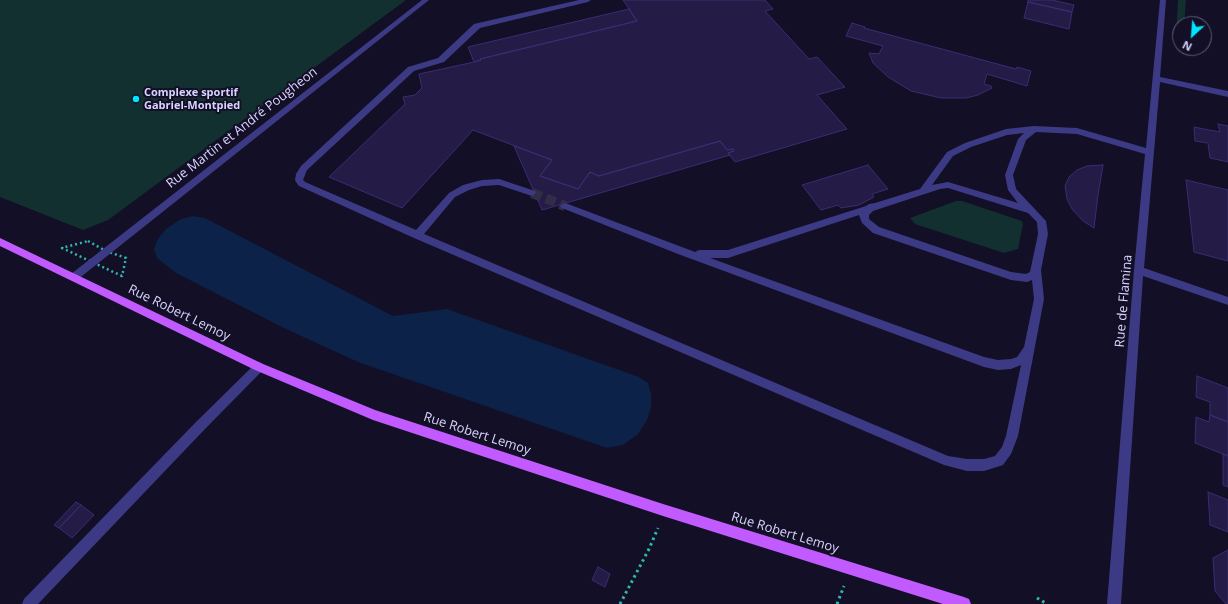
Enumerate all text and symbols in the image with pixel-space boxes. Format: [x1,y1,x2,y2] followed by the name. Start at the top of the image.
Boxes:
[1172,16,1212,56] north arrow
[1180,38,1194,55] text: N
[163,64,321,192] street label: Rue Martin et André Pougheon
[144,86,240,112] place label: Complexe sportif Gabriel-Montpied
[131,94,141,104] marker: Complexe sportif Gabriel-Montpied
[1112,254,1136,348] street label: Rue de Flamina
[125,282,233,344] street label: Rue Robert Lemoy
[422,409,532,459] street label: Rue Robert Lemoy
[729,509,841,557] street label: Rue Robert Lemoy

